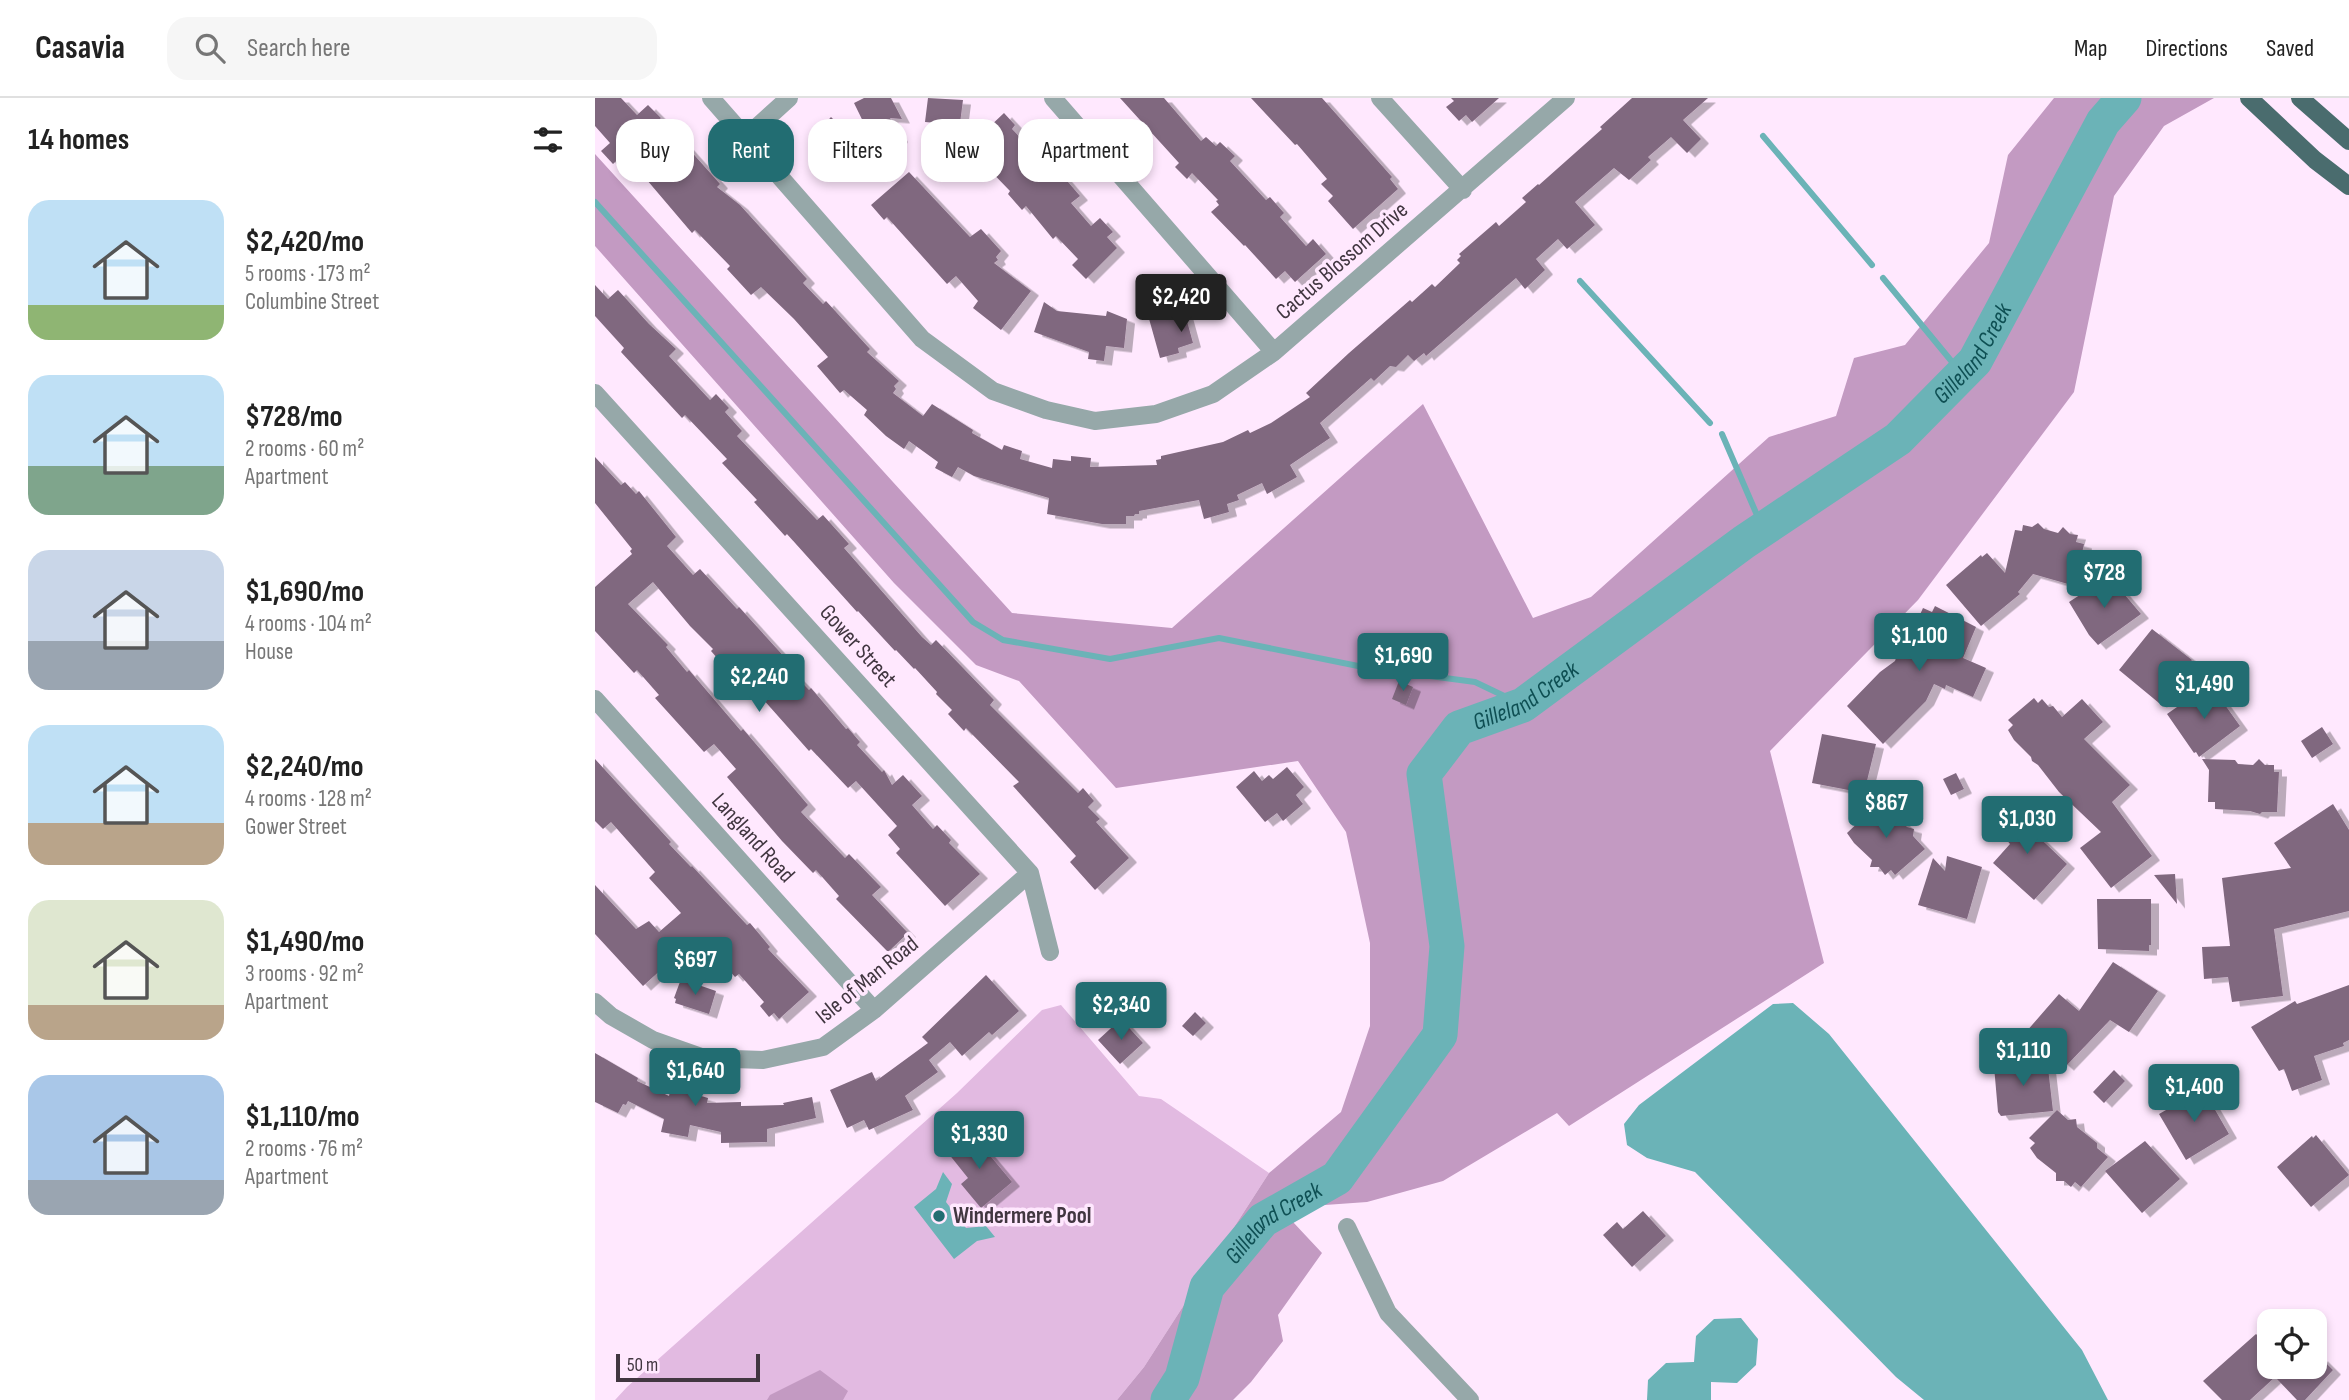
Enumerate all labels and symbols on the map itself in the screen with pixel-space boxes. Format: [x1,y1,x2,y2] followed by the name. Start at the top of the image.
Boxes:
[1270,196,1414,326] street label: Cactus Blossom Drive
[1124,274,1238,334] pin: $2,420
[1927,297,2018,410] water label: Gilleland Creek
[2063,550,2145,610] pin: $728
[814,599,902,693] street label: Gower Street
[1862,614,1976,673] pin: $1,100
[1346,634,1460,693] pin: $1,690
[702,654,816,714] pin: $2,240
[1469,654,1585,736] water label: Gilleland Creek
[2147,662,2261,721] pin: $1,490
[1845,780,1927,840] pin: $867
[705,787,801,889] street label: Langland Road
[1970,796,2084,856] pin: $1,030
[810,930,924,1030] street label: Isle of Man Road
[654,937,736,997] pin: $697
[1064,982,1178,1042] pin: $2,340
[1966,1028,2080,1088] pin: $1,110
[638,1048,752,1108] pin: $1,640
[2137,1065,2251,1124] pin: $1,400
[922,1112,1036,1171] pin: $1,330
[1218,1175,1328,1270] water label: Gilleland Creek
[953,1202,1091,1230] place label: Windermere Pool
[931,1208,947,1224] marker: Windermere Pool
[616,1351,759,1383] scale bar

